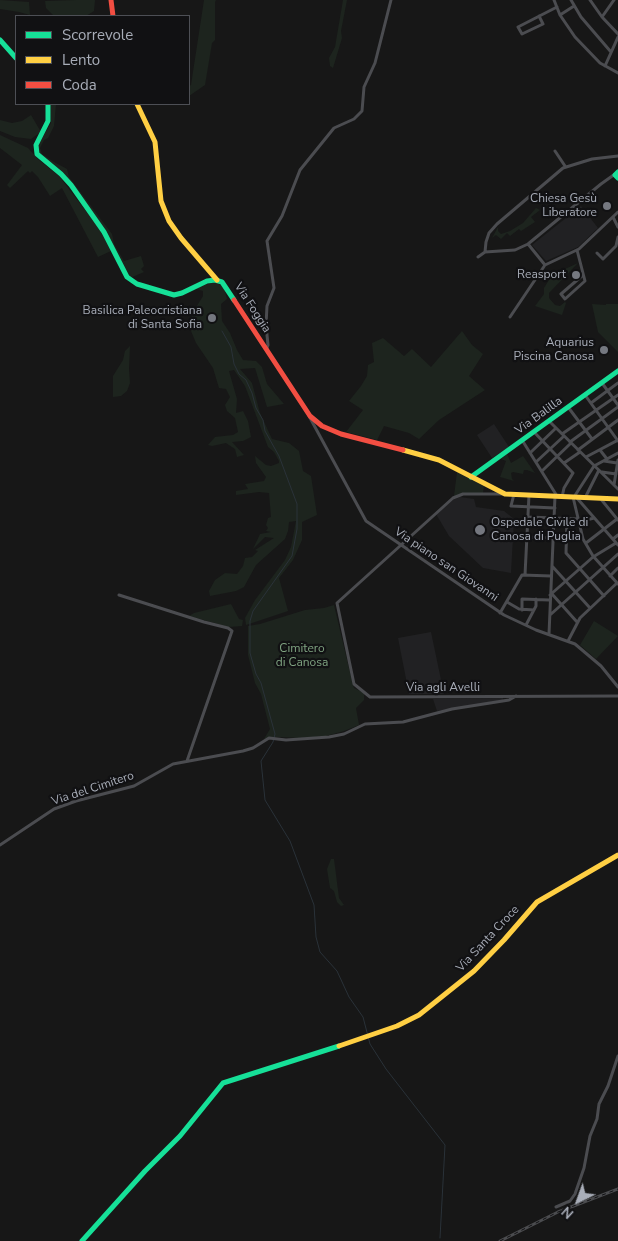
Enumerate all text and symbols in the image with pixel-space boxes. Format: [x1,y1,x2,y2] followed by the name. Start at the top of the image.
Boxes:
[15,15,190,105] legend
[62,25,133,45] text: Scorrevole
[62,50,100,70] text: Lento
[62,75,97,95] text: Coda
[530,192,597,220] place label: Chiesa Gesù Liberatore
[601,200,613,212] marker: Chiesa Gesù Liberatore
[517,268,566,282] place label: Reasport
[570,269,582,281] marker: Reasport
[231,280,273,336] street label: Via Foggia
[83,304,202,332] place label: Basilica Paleocristiana di Santa Sofia
[206,312,218,324] marker: Basilica Paleocristiana di Santa Sofia
[513,336,594,364] place label: Aquarius Piscina Canosa
[598,344,610,356] marker: Aquarius Piscina Canosa
[513,394,565,438] street label: Via Balilla
[491,516,588,544] place label: Ospedale Civile di Canosa di Puglia
[473,523,487,537] marker: Ospedale Civile di Canosa di Puglia
[391,525,501,605] street label: Via piano san Giovanni
[276,642,328,670] park label: Cimitero di Canosa
[406,681,480,695] street label: Via agli Avelli
[50,769,136,809] street label: Via del Cimitero
[454,903,522,975] street label: Via Santa Croce
[553,1176,603,1226] north arrow
[557,1202,578,1223] text: N

